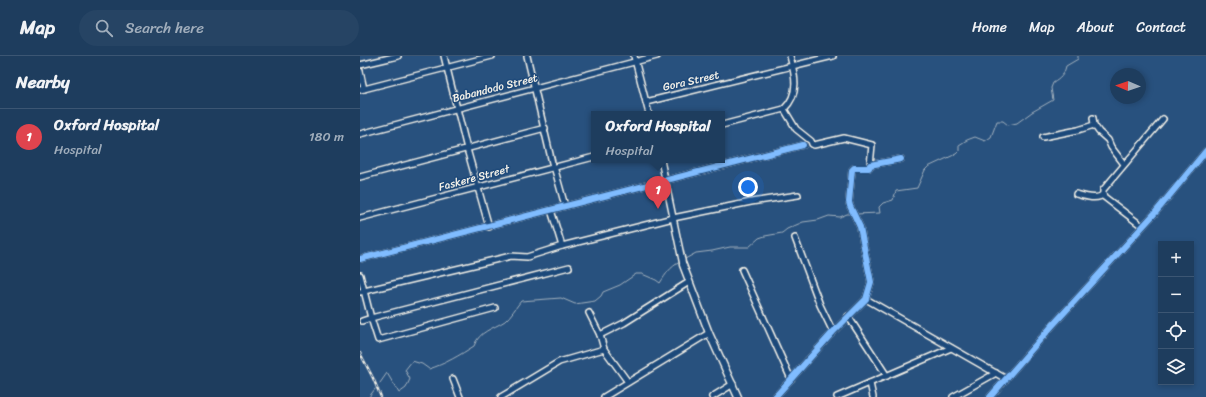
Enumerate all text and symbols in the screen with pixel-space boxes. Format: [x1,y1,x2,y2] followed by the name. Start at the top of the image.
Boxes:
[79,10,359,46] search box
[20,11,55,44] text: Map
[125,15,204,41] text: Search here
[972,15,1007,40] text: Home
[1029,15,1055,40] text: Map
[1077,15,1114,40] text: About
[1136,15,1186,40] text: Contact
[93,17,115,39] icon: search
[661,65,721,97] street label: Gora Street
[16,67,70,97] text: Nearby
[450,68,540,108] street label: Babandodo Street
[1110,68,1146,104] north arrow
[591,111,725,163] popup
[54,112,159,138] text: Oxford Hospital
[605,113,711,139] text: Oxford Hospital
[26,125,32,148] text: 1
[309,125,344,148] text: 180 m
[54,138,102,161] text: Hospital
[605,139,653,162] text: Hospital
[436,159,512,197] street label: Faskere Street
[645,176,671,209] pin: 1
[738,177,758,197] your location
[1158,241,1194,385] map controls
[1158,241,1194,277] button: +
[1158,277,1194,313] button: −
[1158,313,1194,349] button: locate
[1158,349,1194,385] button: layers

